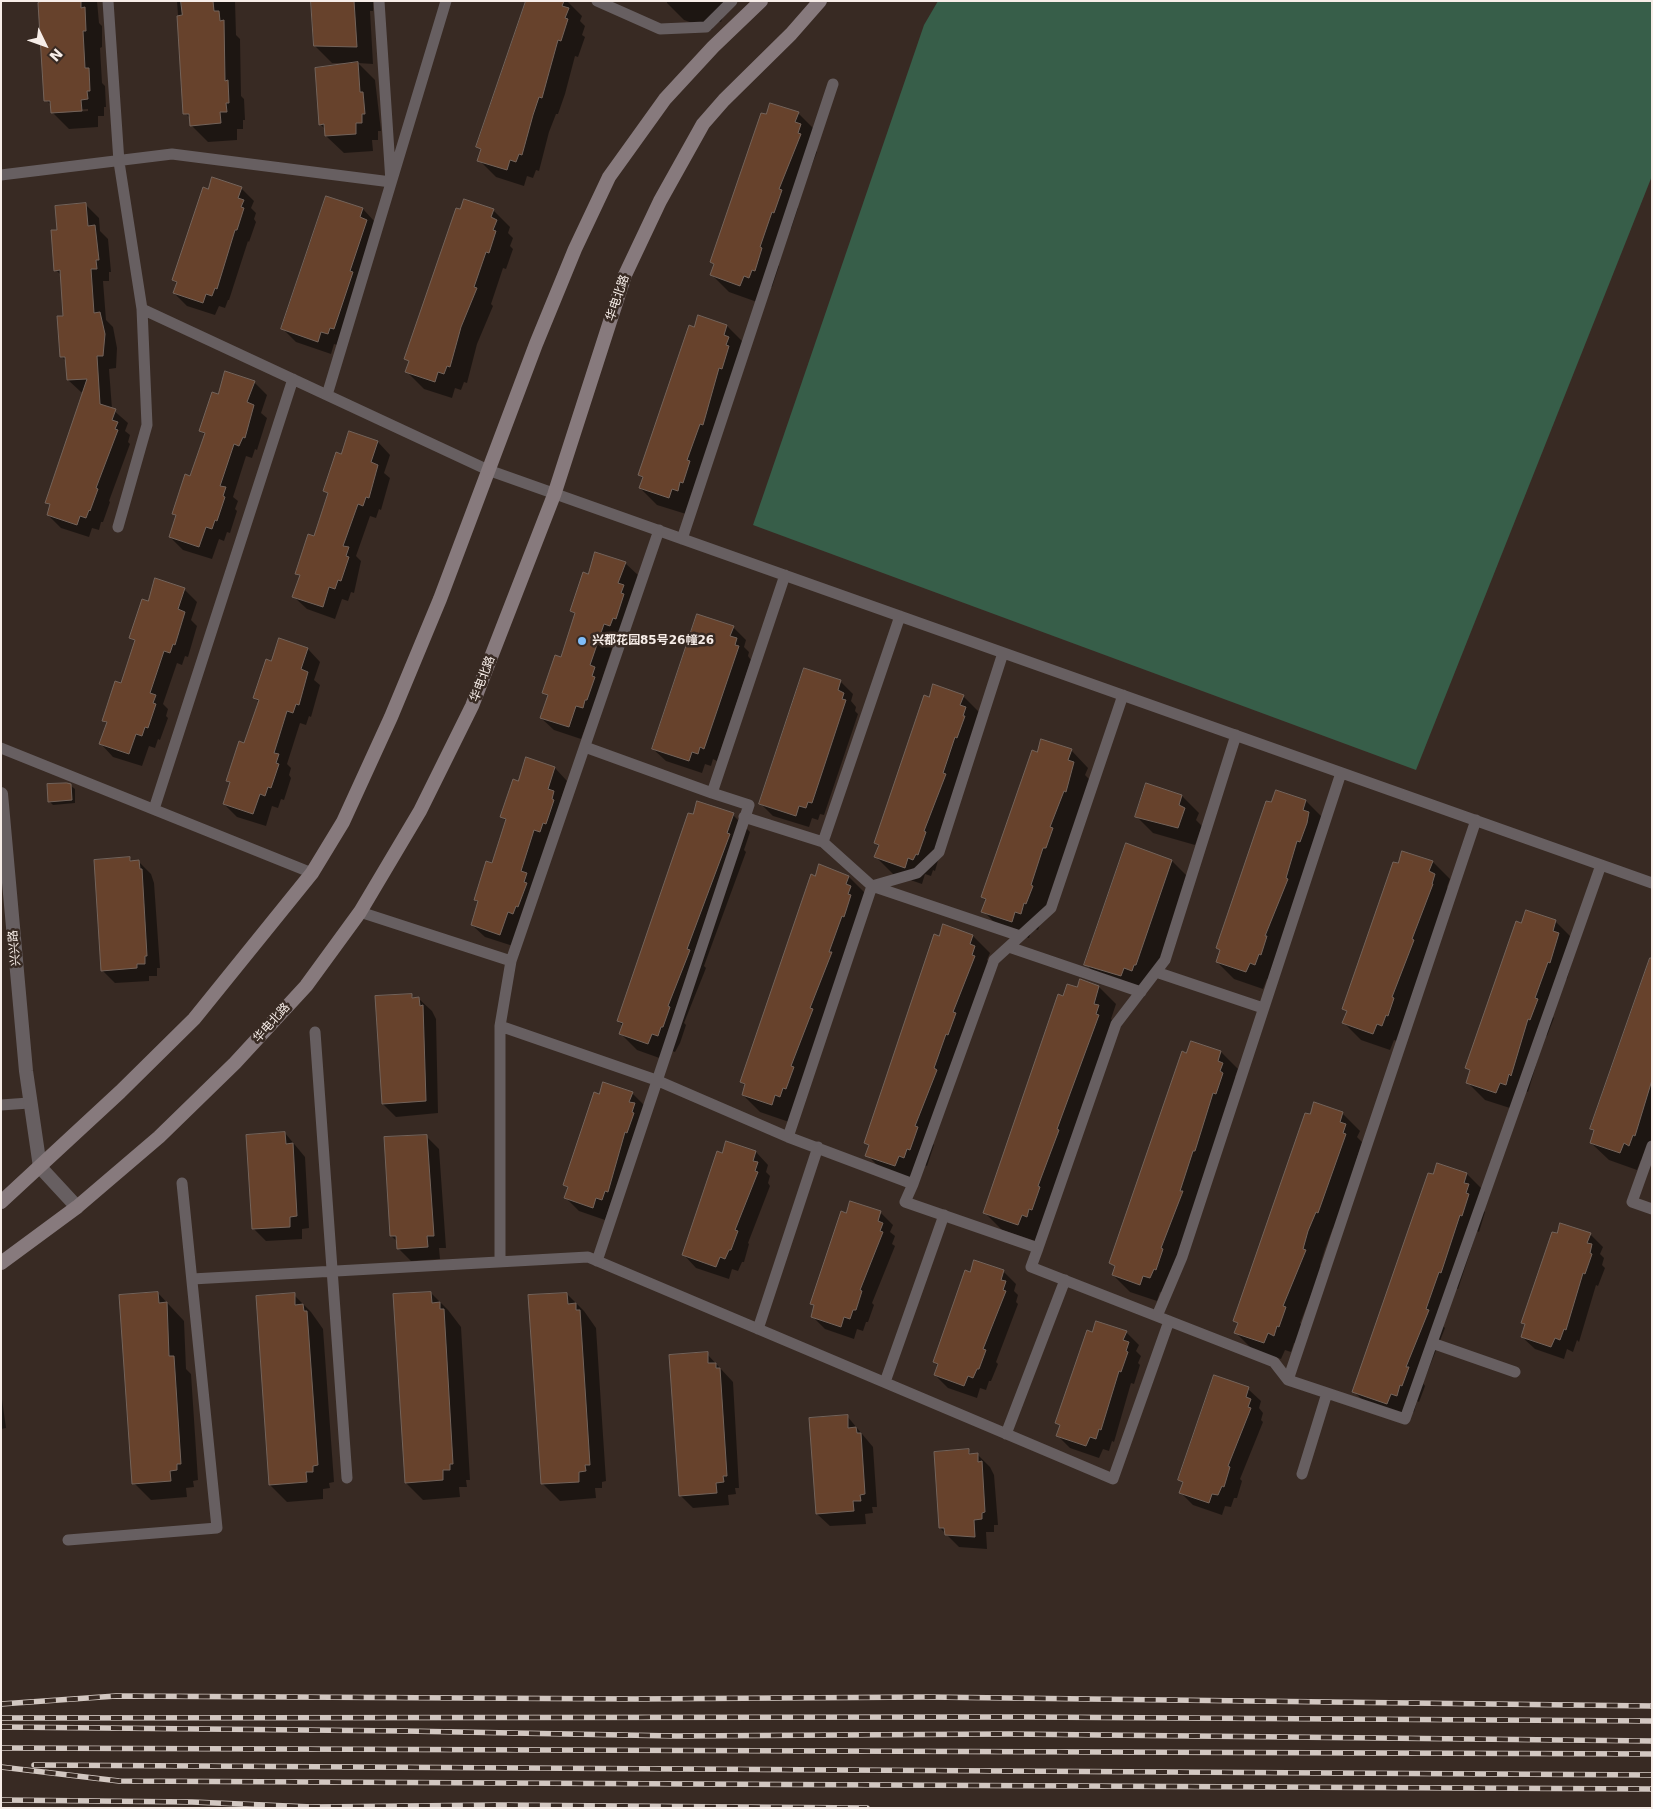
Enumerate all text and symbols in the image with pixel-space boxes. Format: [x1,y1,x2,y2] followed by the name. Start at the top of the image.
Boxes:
[20,20,70,70] north arrow
[46,45,66,65] text: N
[603,273,633,323] street label: 华电北路
[592,634,714,648] place label: 兴都花园85号26幢26
[576,635,588,647] marker: 兴都花园85号26幢26
[468,654,498,704] street label: 华电北路
[6,929,24,967] street label: 兴兴路
[251,1000,293,1046] street label: 华电北路

